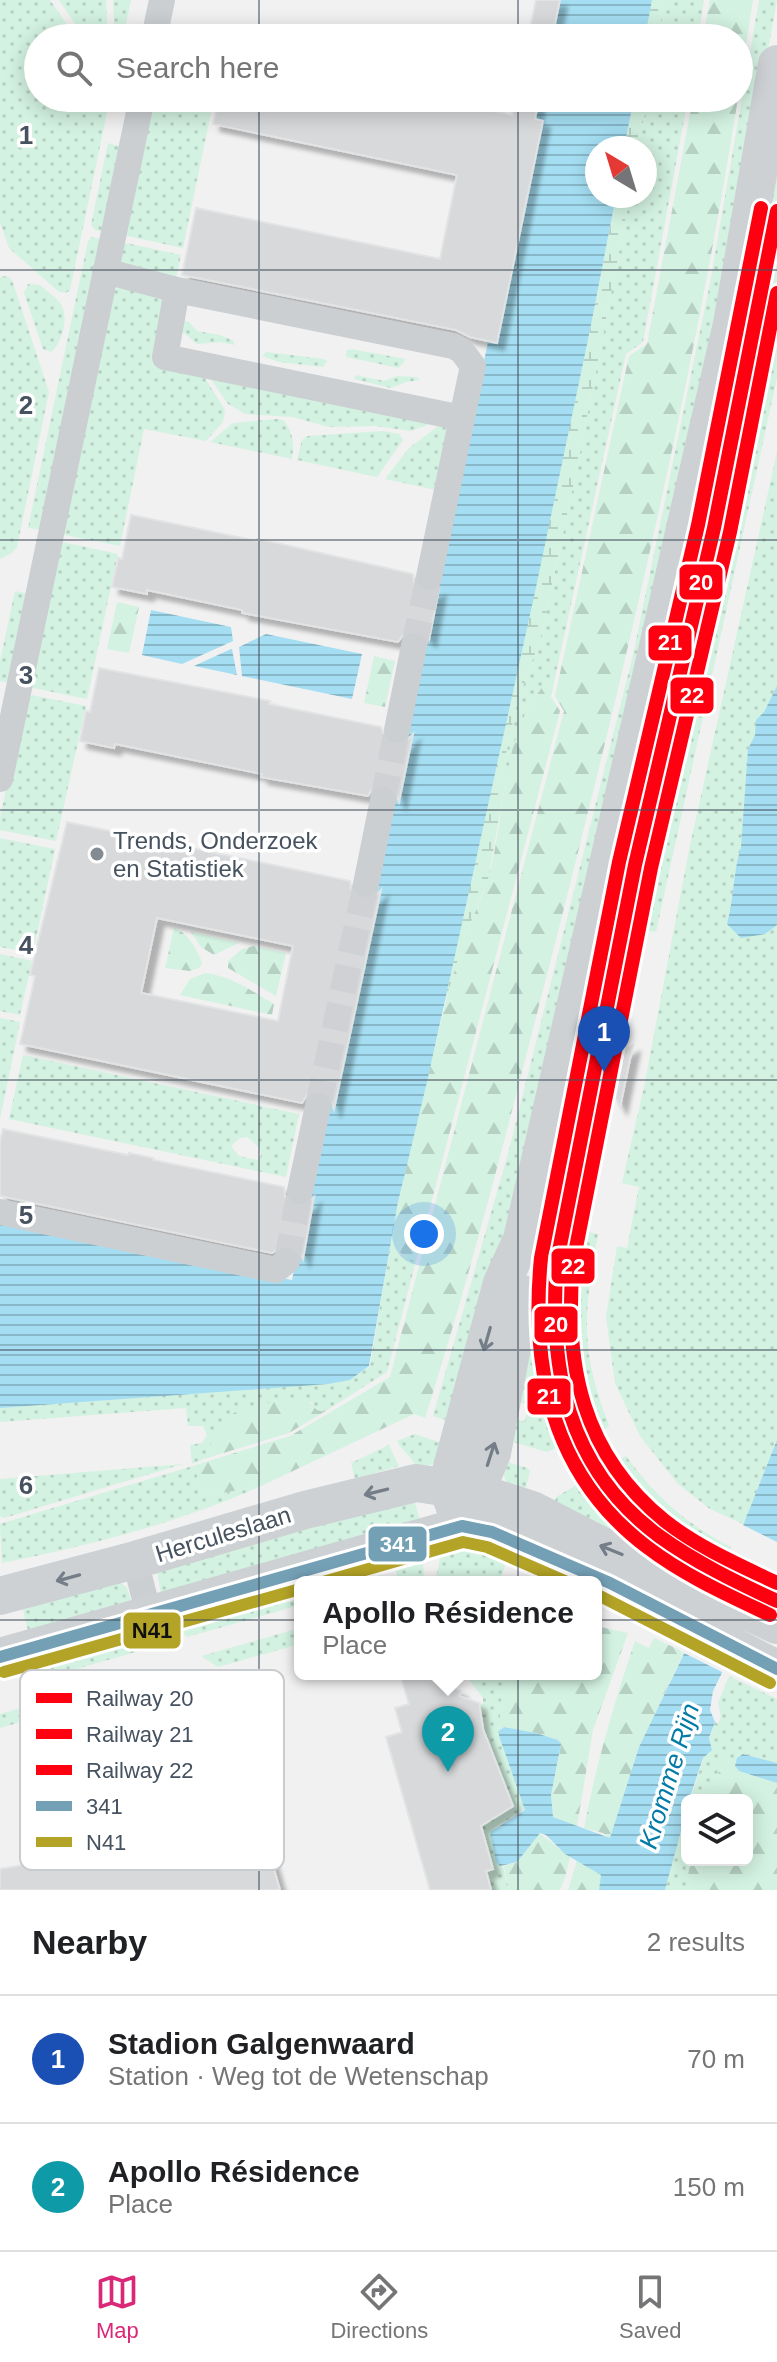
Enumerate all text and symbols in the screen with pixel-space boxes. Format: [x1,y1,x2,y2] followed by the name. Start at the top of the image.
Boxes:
[24,24,753,112] search box
[52,46,96,90] icon: search
[116,51,279,84] text: Search here
[19,120,33,150] text: 1
[585,136,657,208] north arrow
[19,390,33,420] text: 2
[678,563,724,601] line badge: 20
[689,570,713,595] text: 20
[647,624,693,662] line badge: 21
[658,630,682,655] text: 21
[19,660,33,690] text: 3
[669,676,715,715] line badge: 22
[680,683,704,708] text: 22
[113,827,319,882] place label: Trends, Onderzoek en Statistiek
[88,845,106,863] marker: Trends, Onderzoek en Statistiek
[19,930,34,960] text: 4
[578,1006,630,1072] pin: 1
[19,1200,33,1230] text: 5
[404,1214,444,1254] your location
[550,1247,596,1285] line badge: 22
[561,1254,585,1279] text: 22
[533,1305,579,1344] line badge: 20
[544,1312,568,1337] text: 20
[478,1325,493,1351] one-way arrow
[526,1377,572,1416] line badge: 21
[537,1384,561,1409] text: 21
[484,1441,499,1466] one-way arrow
[19,1470,33,1500] text: 6
[363,1486,389,1501] one-way arrow
[152,1501,294,1567] street label: Herculeslaan
[367,1525,428,1563] line badge: 341
[380,1532,416,1557] text: 341
[599,1541,624,1556] one-way arrow
[55,1571,81,1586] one-way arrow
[294,1576,602,1680] popup
[322,1596,574,1629] text: Apollo Résidence
[122,1611,182,1650] line badge: N41
[132,1618,172,1643] text: N41
[322,1630,387,1660] text: Place
[20,1670,284,1870] legend
[86,1686,194,1711] text: Railway 20
[633,1700,705,1852] water label: Kromme Rijn
[422,1706,474,1772] pin: 2
[86,1722,194,1747] text: Railway 21
[86,1758,194,1783] text: Railway 22
[86,1794,123,1819] text: 341
[681,1794,753,1866] map controls
[681,1794,753,1866] button: layers
[86,1830,126,1855] text: N41
[32,1923,147,1961] text: Nearby
[647,1927,745,1957] text: 2 results
[108,2027,415,2060] text: Stadion Galgenwaard
[51,2044,65,2074] text: 1
[687,2044,745,2074] text: 70 m
[108,2061,489,2091] text: Station · Weg tot de Wetenschap
[108,2155,360,2188] text: Apollo Résidence
[51,2172,65,2202] text: 2
[673,2172,745,2202] text: 150 m
[108,2189,173,2219] text: Place
[95,2270,139,2344] tab: Map
[330,2270,428,2344] tab: Directions
[619,2270,682,2344] tab: Saved

